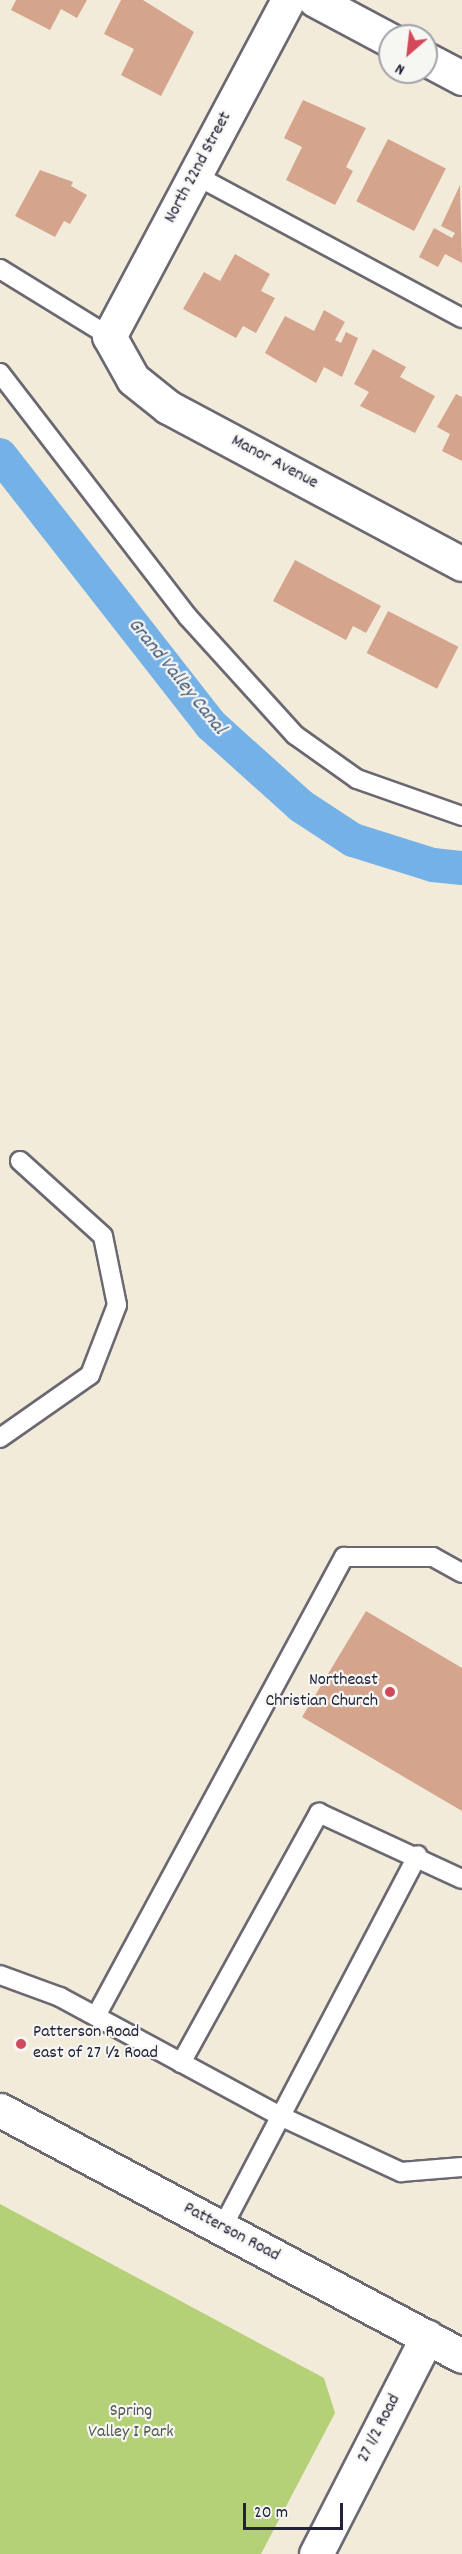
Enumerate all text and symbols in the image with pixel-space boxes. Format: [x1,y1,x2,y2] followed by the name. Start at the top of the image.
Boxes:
[378,24,438,84] north arrow
[391,57,409,81] text: N
[161,109,237,227] street label: North 22nd Street
[227,431,321,495] street label: Manor Avenue
[122,614,230,740] water label: Grand Valley Canal
[265,1671,378,1714] place label: Northeast Christian Church
[383,1685,397,1699] marker: Northeast Christian Church
[33,2023,158,2066] place label: Patterson Road east of 27 ½ Road
[14,2037,28,2051] marker: Patterson Road east of 27 ½ Road
[179,2199,283,2267] street label: Patterson Road
[354,2391,406,2467] street label: 27 1/2 Road
[88,2402,174,2444] park label: Spring Valley I Park
[246,2491,346,2529] scale bar
[254,2501,288,2526] text: 20 m

